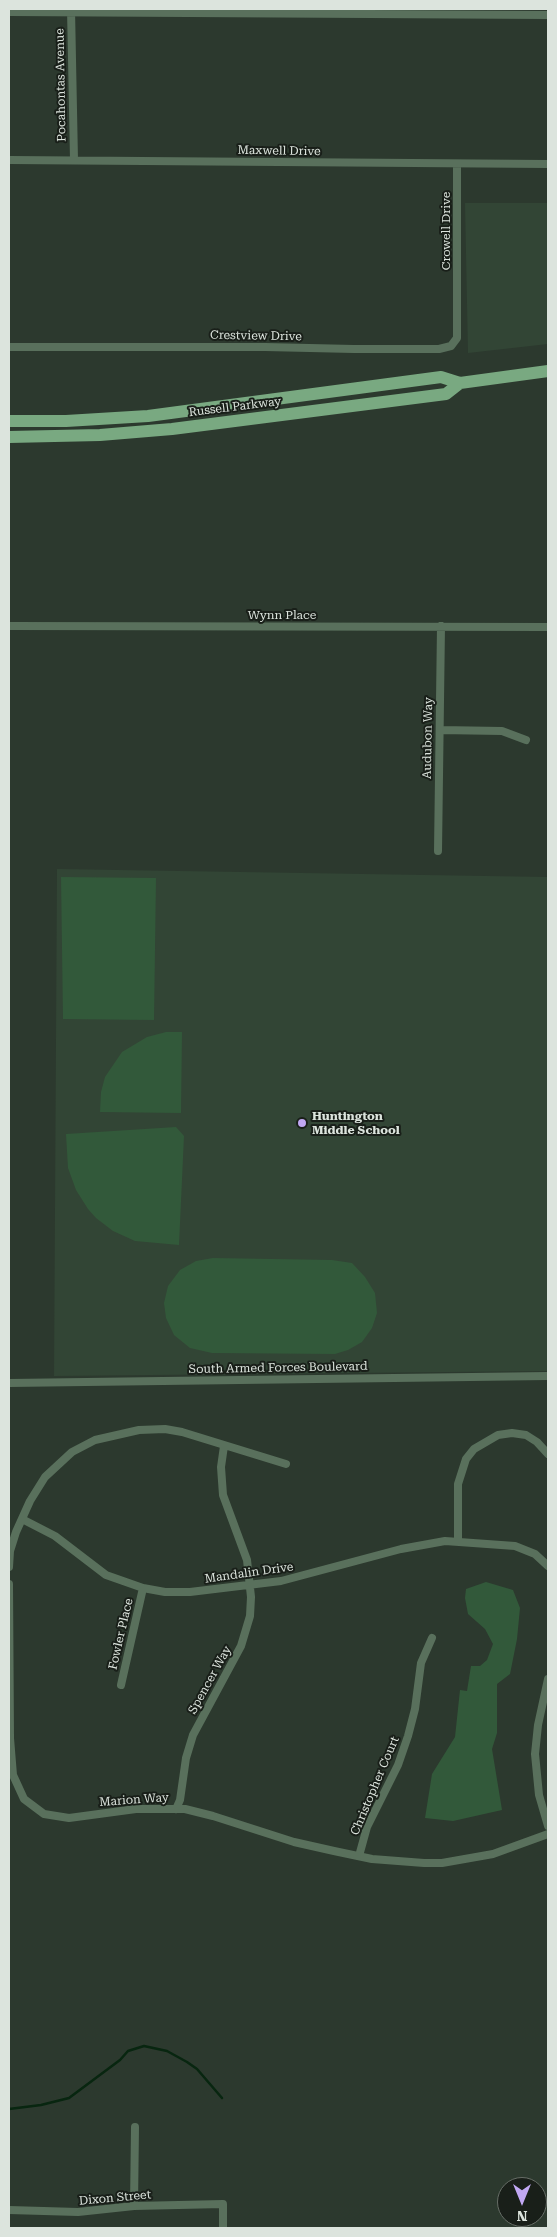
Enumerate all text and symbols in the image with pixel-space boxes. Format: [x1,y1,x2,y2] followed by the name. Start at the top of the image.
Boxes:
[53,28,69,142] street label: Pocahontas Avenue
[237,143,321,159] street label: Maxwell Drive
[439,192,453,270] street label: Crowell Drive
[210,328,302,344] street label: Crestview Drive
[188,394,282,420] street label: Russell Parkway
[248,608,316,622] street label: Wynn Place
[420,697,436,779] street label: Audubon Way
[312,1109,400,1137] place label: Huntington Middle School
[296,1117,308,1129] marker: Huntington Middle School
[188,1359,368,1377] street label: South Armed Forces Boulevard
[204,1560,294,1586] street label: Mandalin Drive
[106,1597,136,1671] street label: Fowler Place
[185,1643,235,1717] street label: Spencer Way
[348,1734,402,1838] street label: Christopher Court
[99,1790,169,1810] street label: Marion Way
[497,2177,547,2227] north arrow
[78,2188,152,2208] street label: Dixon Street
[517,2208,527,2224] text: N

